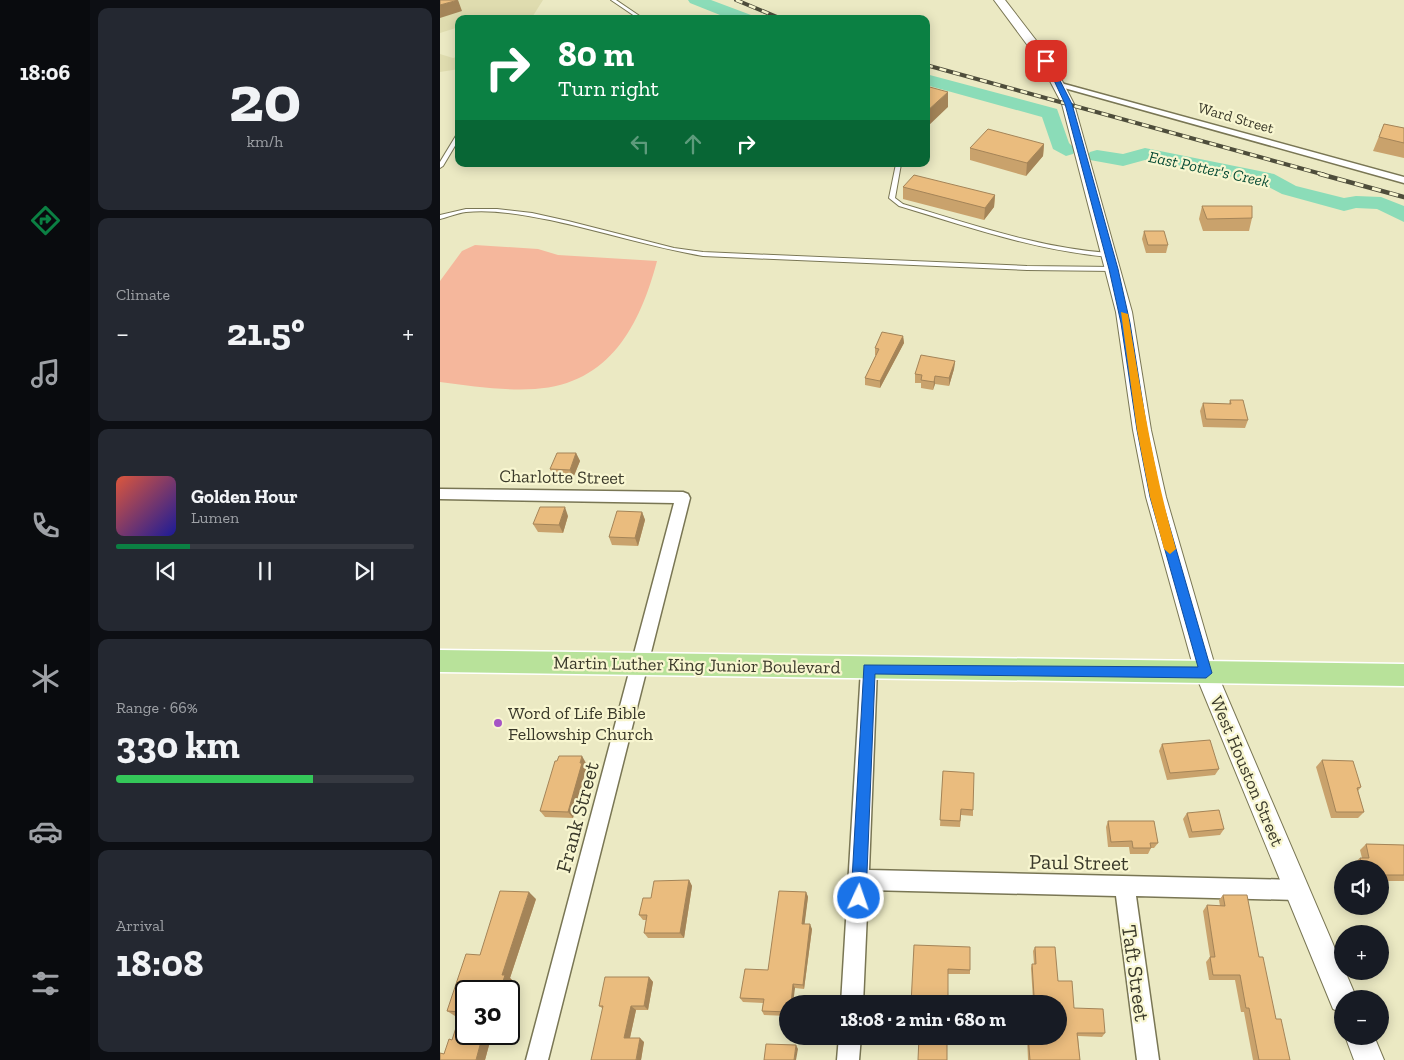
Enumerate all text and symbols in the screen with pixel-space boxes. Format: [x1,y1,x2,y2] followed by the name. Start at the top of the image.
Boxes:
[558,33,634,75] text: 80 m
[475,35,540,100] icon: right
[1025,40,1067,82] pin
[1032,47,1060,75] icon: arrive
[20,59,70,86] text: 18:06
[229,60,301,138] text: 20
[558,75,659,102] text: Turn right
[1196,99,1276,138] street label: Ward Street
[626,130,654,158] icon: left
[679,130,707,158] icon: ahead
[732,130,760,158] icon: right
[247,132,283,151] text: km/h
[1147,147,1271,191] water label: East Potter's Creek
[28,203,63,238] icon: directions
[116,285,170,304] text: Climate
[227,309,305,355] text: 21.5°
[116,317,129,350] text: −
[402,317,414,350] text: +
[28,356,63,391] icon: music
[499,465,625,489] street label: Charlotte Street
[191,485,298,508] text: Golden Hour
[28,508,63,543] icon: phone
[191,508,239,527] text: Lumen
[152,557,180,585] icon: previous
[251,557,279,585] icon: pause
[350,557,378,585] icon: next
[553,651,841,679] street label: Martin Luther King Junior Boulevard
[28,661,63,696] icon: climate
[1205,692,1289,850] street label: West Houston Street
[116,698,198,717] text: Range · 66%
[508,702,653,745] place label: Word of Life Bible Fellowship Church
[492,717,504,729] marker: Word of Life Bible Fellowship Church
[116,722,240,768] text: 330 km
[550,759,604,875] street label: Frank Street
[28,814,63,849] icon: car
[1029,849,1129,875] street label: Paul Street
[1334,860,1389,1045] map controls
[1334,860,1389,915] button: sound
[832,871,884,923] position arrow
[116,916,164,935] text: Arrival
[1117,923,1155,1023] street label: Taft Street
[1334,925,1389,980] button: +
[116,940,204,986] text: 18:08
[28,966,63,1001] icon: filters
[455,980,520,1045] speed limit sign: 30
[1334,990,1389,1045] button: −
[840,1008,1006,1031] text: 18:08 · 2 min · 680 m

